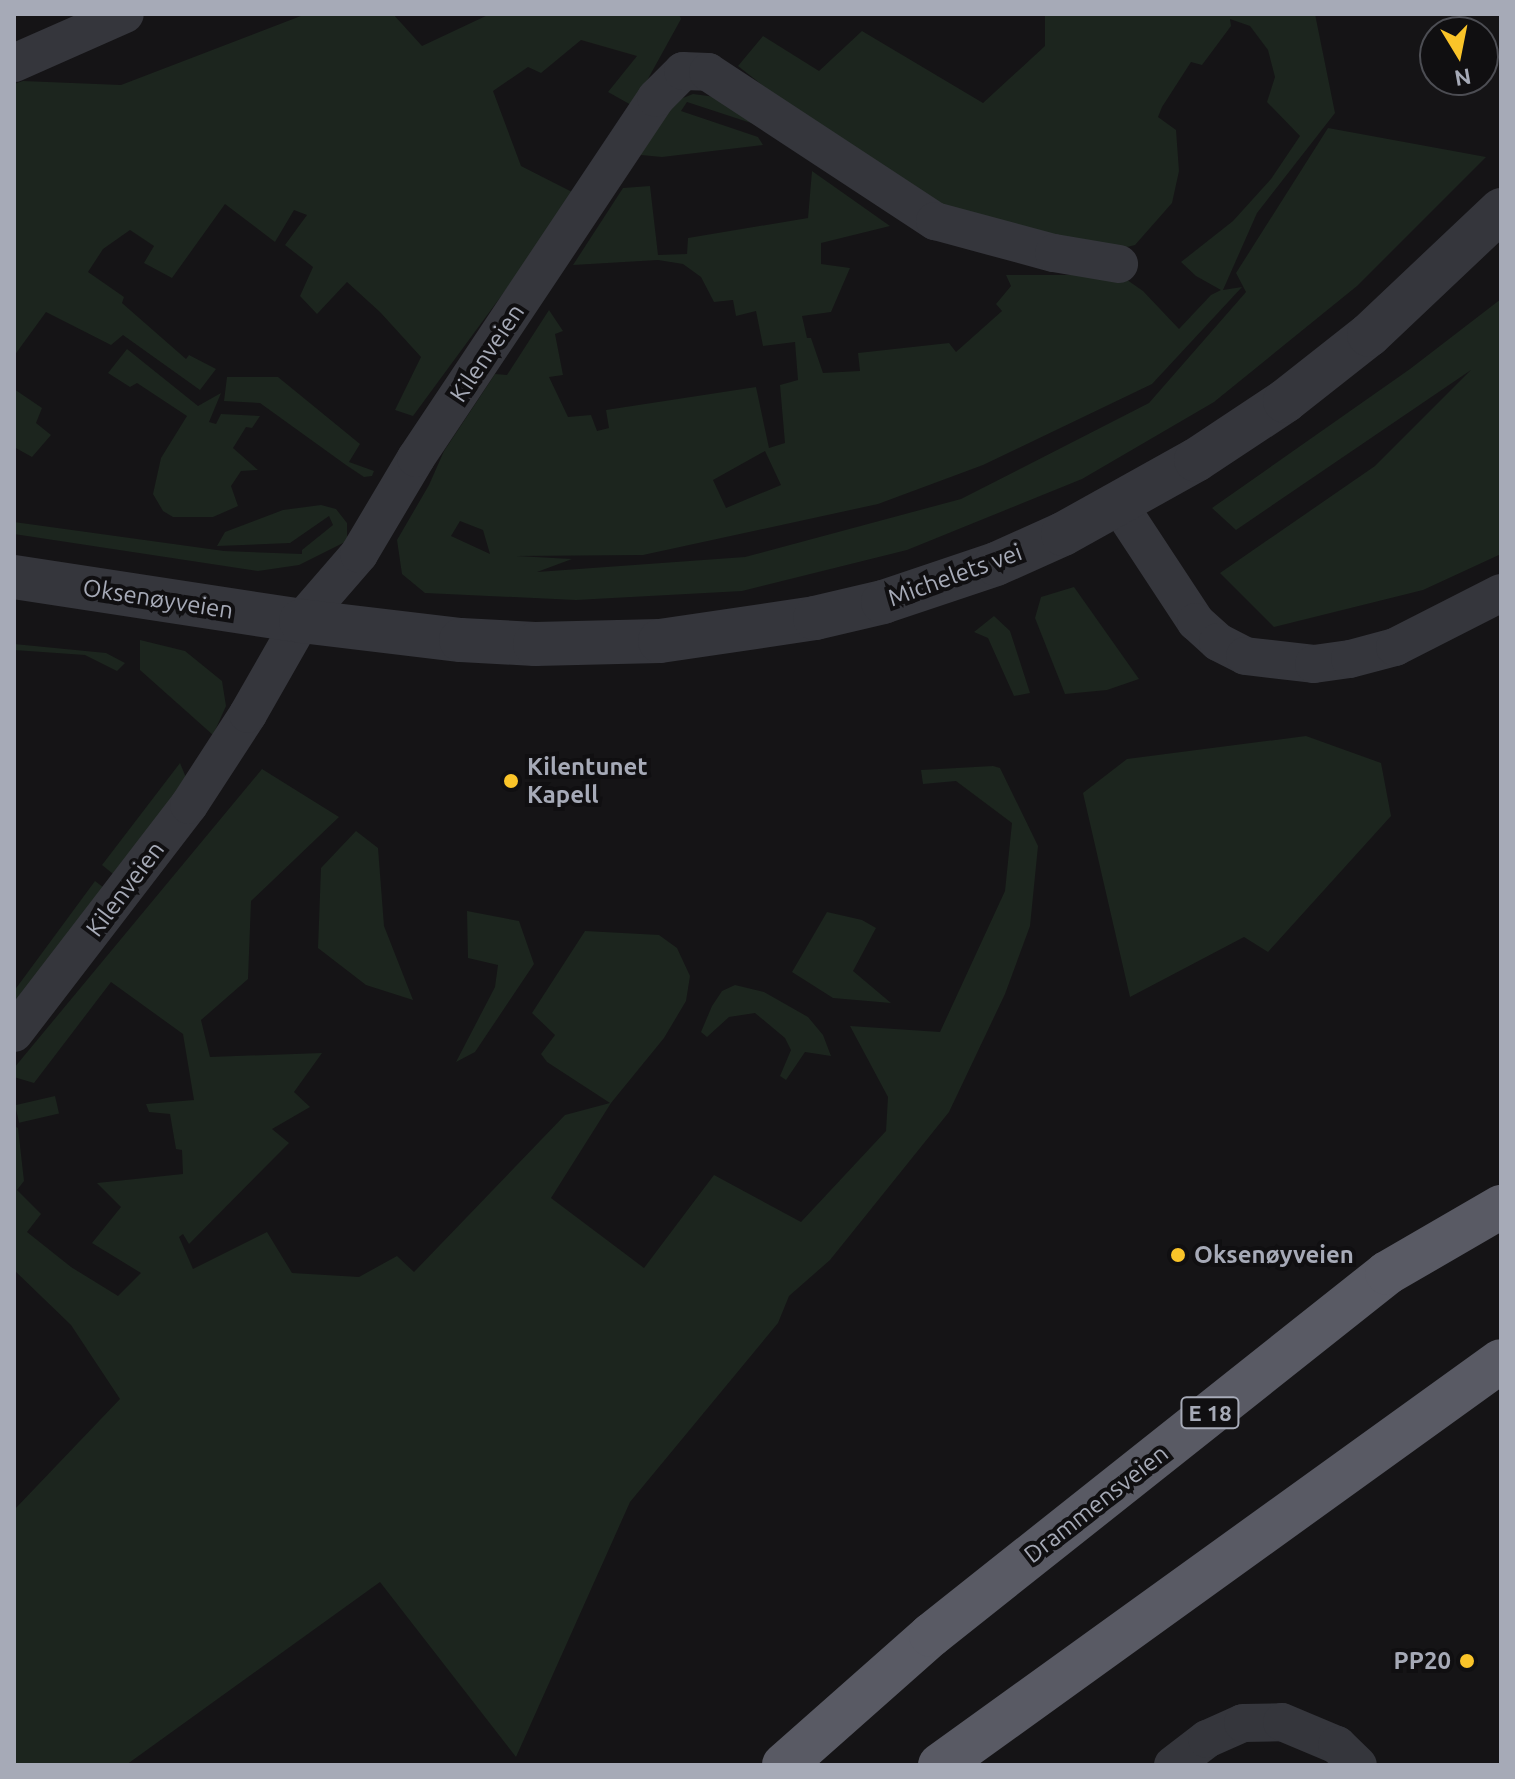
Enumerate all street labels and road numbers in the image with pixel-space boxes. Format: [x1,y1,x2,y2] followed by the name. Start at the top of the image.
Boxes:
[444,299,530,407] street label: Kilenveien
[884,537,1026,613] street label: Michelets vei
[81,573,235,625] street label: Oksenøyveien
[80,836,170,942] street label: Kilenveien
[1180,1395,1240,1431] road number: E 18
[1018,1439,1174,1569] street label: Drammensveien

